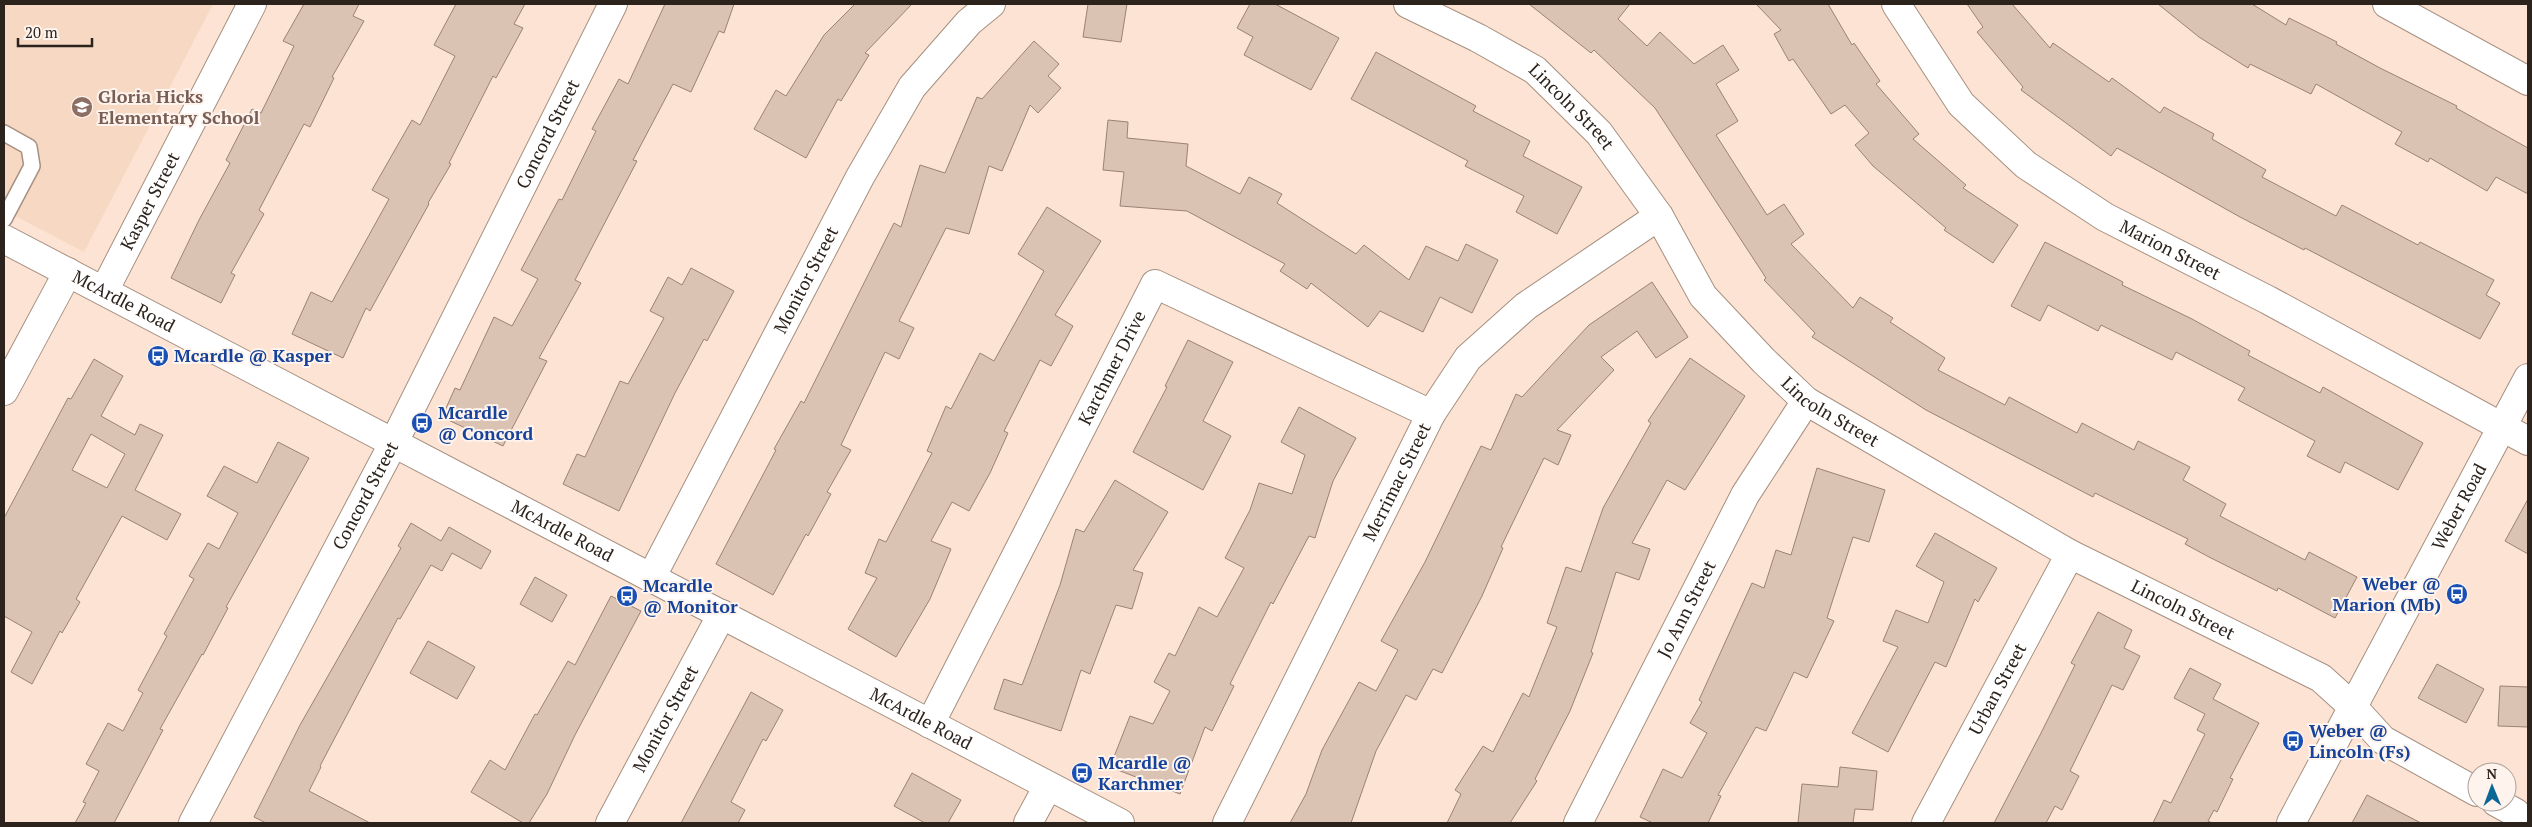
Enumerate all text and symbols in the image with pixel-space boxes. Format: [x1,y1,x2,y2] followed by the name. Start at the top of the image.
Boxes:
[18,15,91,47] scale bar
[25,22,58,42] text: 20 m
[1524,58,1620,155] street label: Lincoln Street
[510,75,585,192] street label: Concord Street
[98,84,260,129] place label: Gloria Hicks Elementary School
[70,95,94,119] school or university icon: Gloria Hicks Elementary School
[114,147,185,254] street label: Kasper Street
[2116,214,2225,285] street label: Marion Street
[768,222,843,337] street label: Monitor Street
[69,264,179,337] street label: McArdle Road
[1072,306,1150,429] street label: Karchmer Drive
[174,343,332,367] place label: Mcardle @ Kasper
[146,344,170,368] bus stop icon: Mcardle @ Kasper
[1777,371,1884,452] street label: Lincoln Street
[438,400,534,445] place label: Mcardle @ Concord
[410,411,434,435] bus stop icon: Mcardle @ Concord
[1357,418,1436,545] street label: Merrimac Street
[326,437,403,554] street label: Concord Street
[2425,459,2491,554] street label: Weber Road
[507,494,618,567] street label: McArdle Road
[1651,556,1721,661] street label: Jo Ann Street
[2333,571,2441,616] place label: Weber @ Marion (Mb)
[643,573,738,618] place label: Mcardle @ Monitor
[2128,573,2240,645] street label: Lincoln Street
[2445,582,2469,606] bus stop icon: Weber @ Marion (Mb)
[615,584,639,608] bus stop icon: Mcardle @ Monitor
[1962,638,2031,739] street label: Urban Street
[626,661,703,776] street label: Monitor Street
[866,681,977,755] street label: McArdle Road
[2309,718,2411,763] place label: Weber @ Lincoln (Fs)
[2281,729,2305,753] bus stop icon: Weber @ Lincoln (Fs)
[1098,750,1192,795] place label: Mcardle @ Karchmer
[1070,761,1094,785] bus stop icon: Mcardle @ Karchmer
[2467,762,2517,812] north arrow
[2486,764,2498,783] text: N

